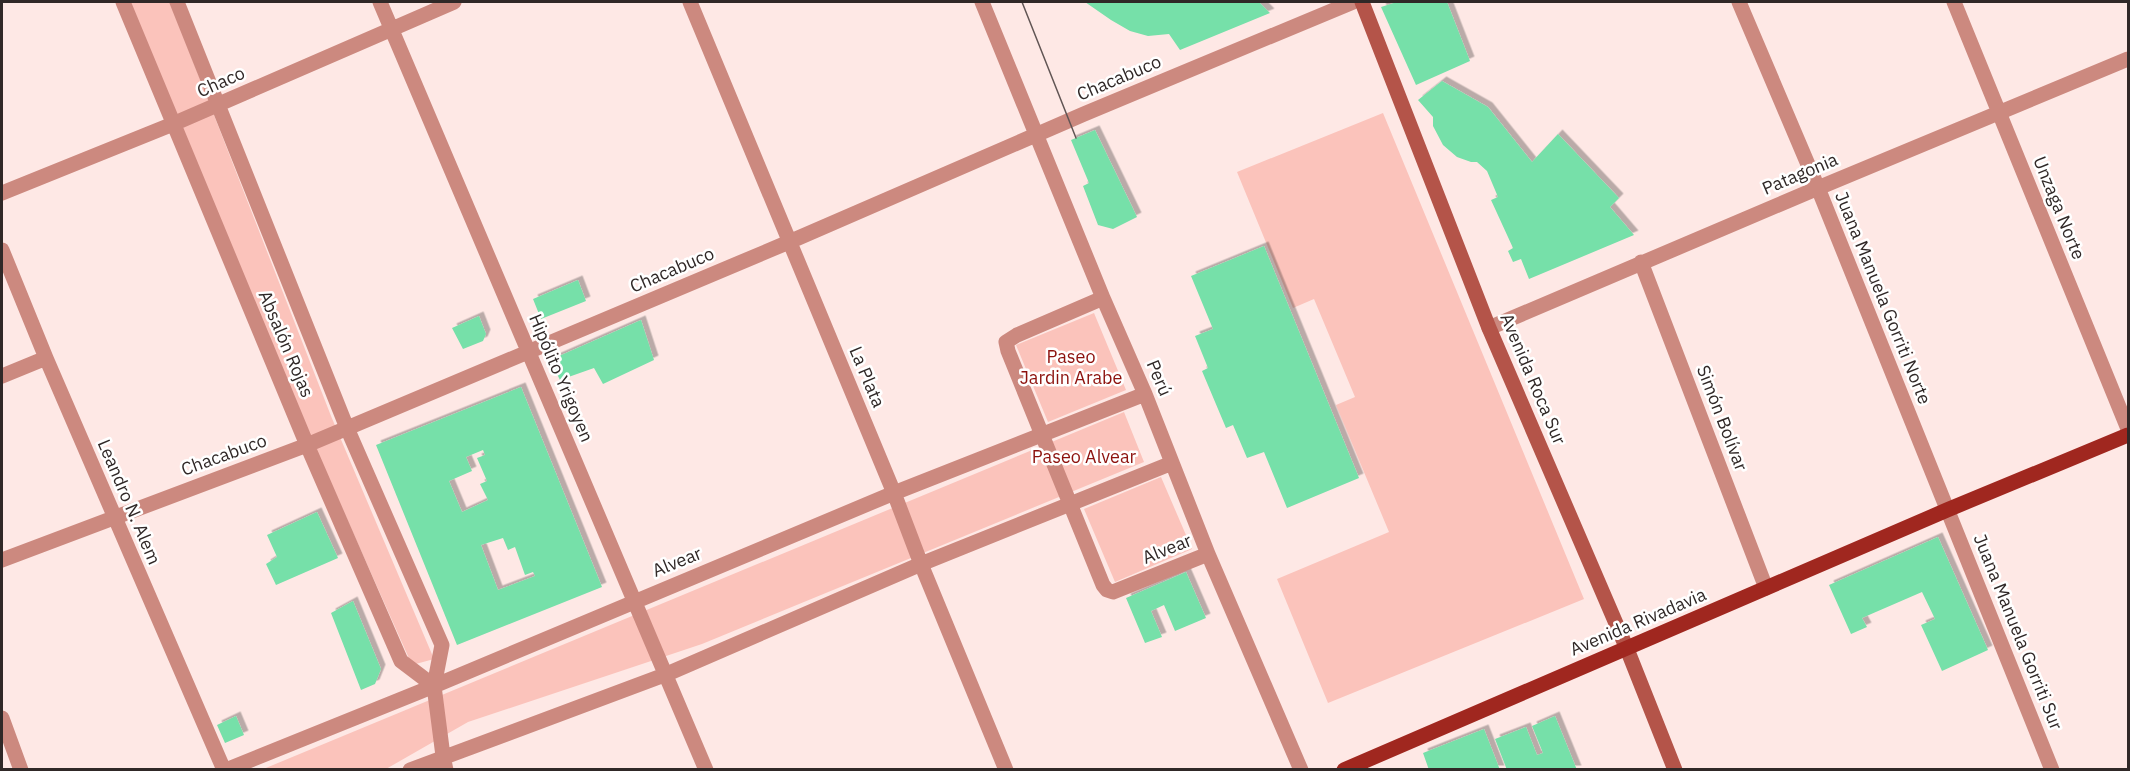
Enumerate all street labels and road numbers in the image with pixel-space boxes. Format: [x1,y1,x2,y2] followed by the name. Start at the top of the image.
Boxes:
[1073,49,1164,106] street label: Chacabuco
[193,61,248,102] street label: Chaco
[1758,147,1842,200] street label: Patagonia
[2028,153,2091,263] street label: Unzaga Norte
[1830,188,1937,408] street label: Juana Manuela Gorriti Norte
[626,241,717,298] street label: Chacabuco
[254,287,319,401] street label: Absalón Rojas
[524,310,599,445] street label: Hipólito Yrigoyen
[1495,310,1572,448] street label: Avenida Roca Sur
[844,343,891,411] street label: La Plata
[1142,356,1177,399] street label: Perú
[1692,362,1753,474] street label: Simón Bolívar
[178,428,270,481] street label: Chacabuco
[93,436,166,568] street label: Leandro N. Alem
[1139,528,1195,569] street label: Alvear
[1969,531,2068,733] street label: Juana Manuela Gorriti Sur
[649,541,705,582] street label: Alvear
[1566,582,1710,661] street label: Avenida Rivadavia

